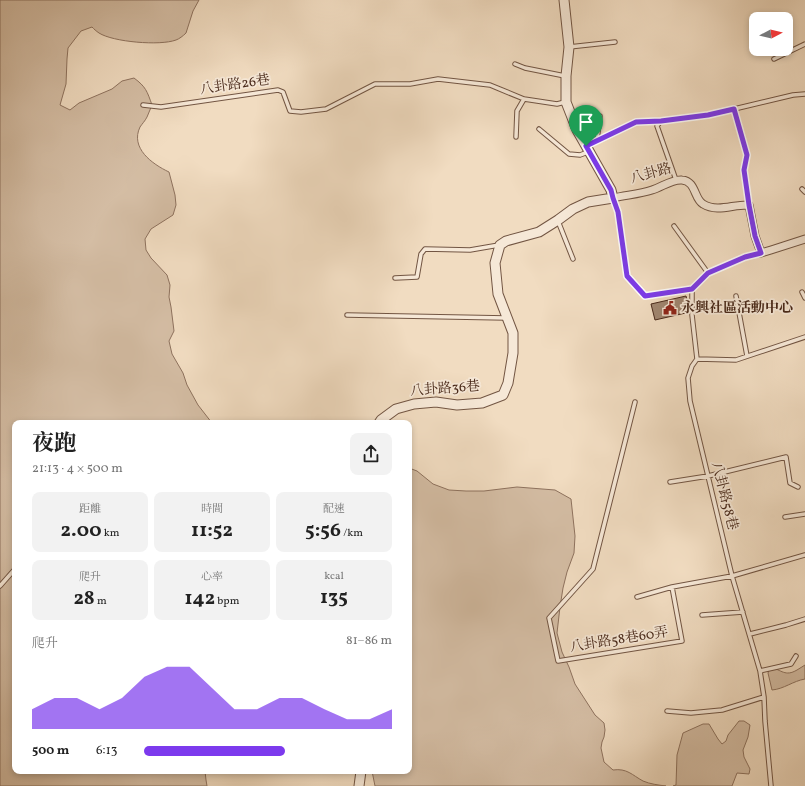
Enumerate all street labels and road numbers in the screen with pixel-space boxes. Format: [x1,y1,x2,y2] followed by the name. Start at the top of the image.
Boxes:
[199,71,271,99] street label: 八卦路26巷
[628,159,674,189] street label: 八卦路
[409,377,481,401] street label: 八卦路36巷
[706,460,742,532] street label: 八卦路58巷
[568,623,670,657] street label: 八卦路58巷60弄

